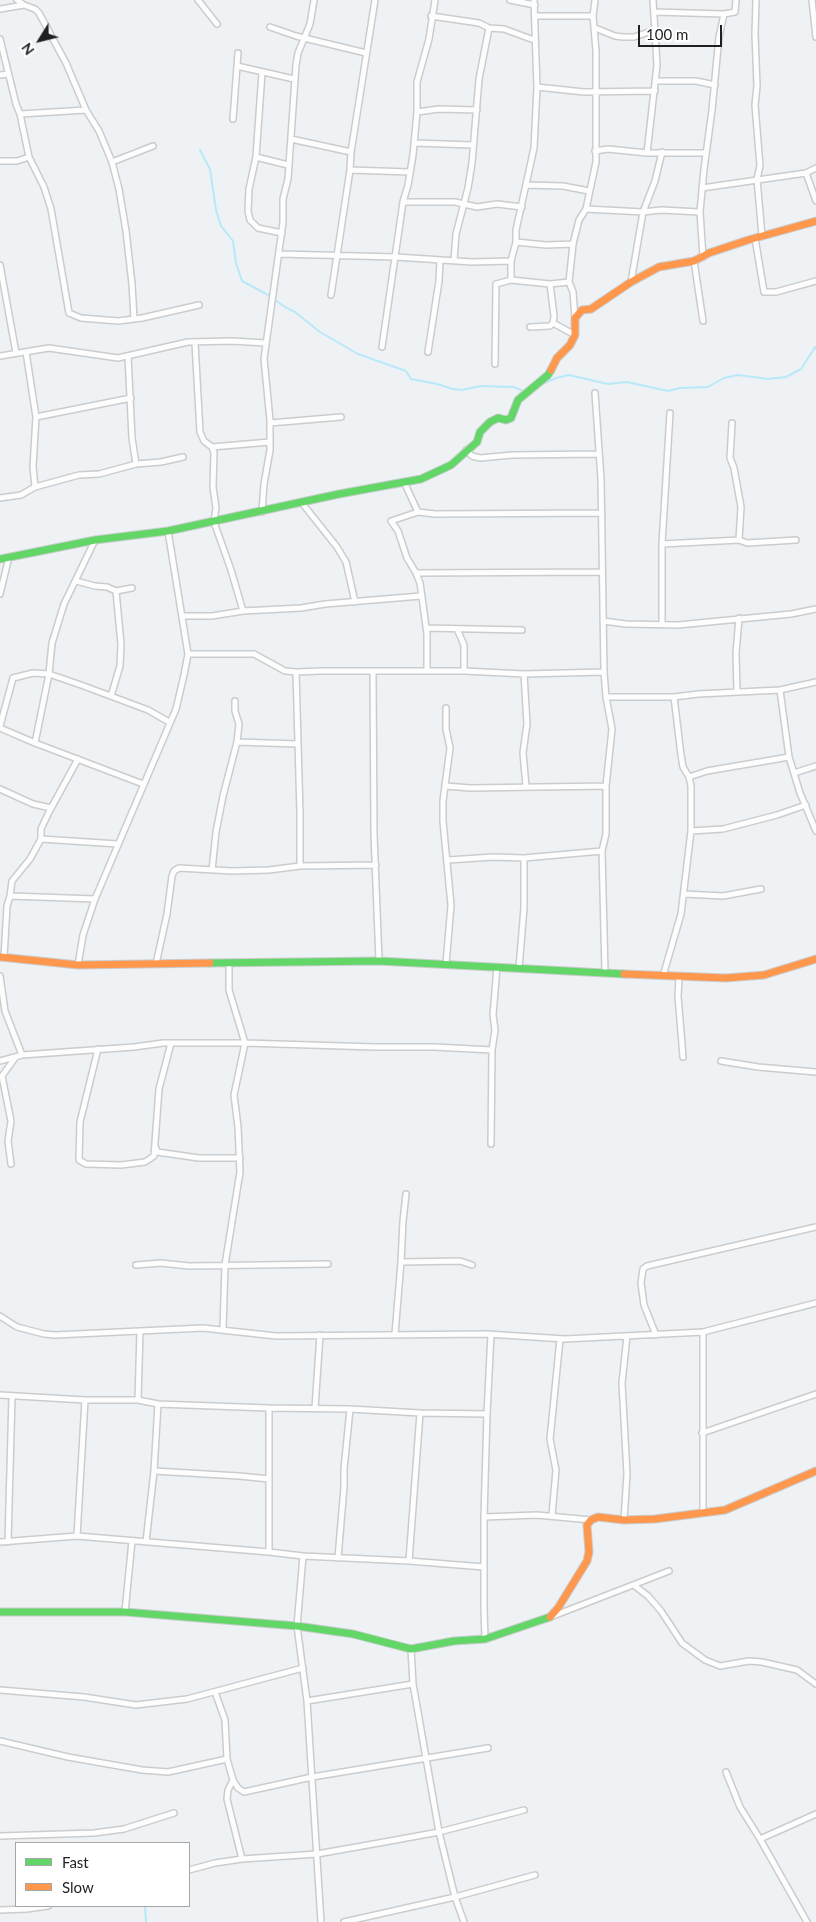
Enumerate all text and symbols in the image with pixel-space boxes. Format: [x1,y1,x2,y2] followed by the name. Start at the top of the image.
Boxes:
[15,15,65,65] north arrow
[641,15,725,47] scale bar
[646,25,688,43] text: 100 m
[17,40,38,58] text: N
[15,1842,190,1907] legend
[62,1853,89,1871] text: Fast
[62,1878,94,1896] text: Slow

